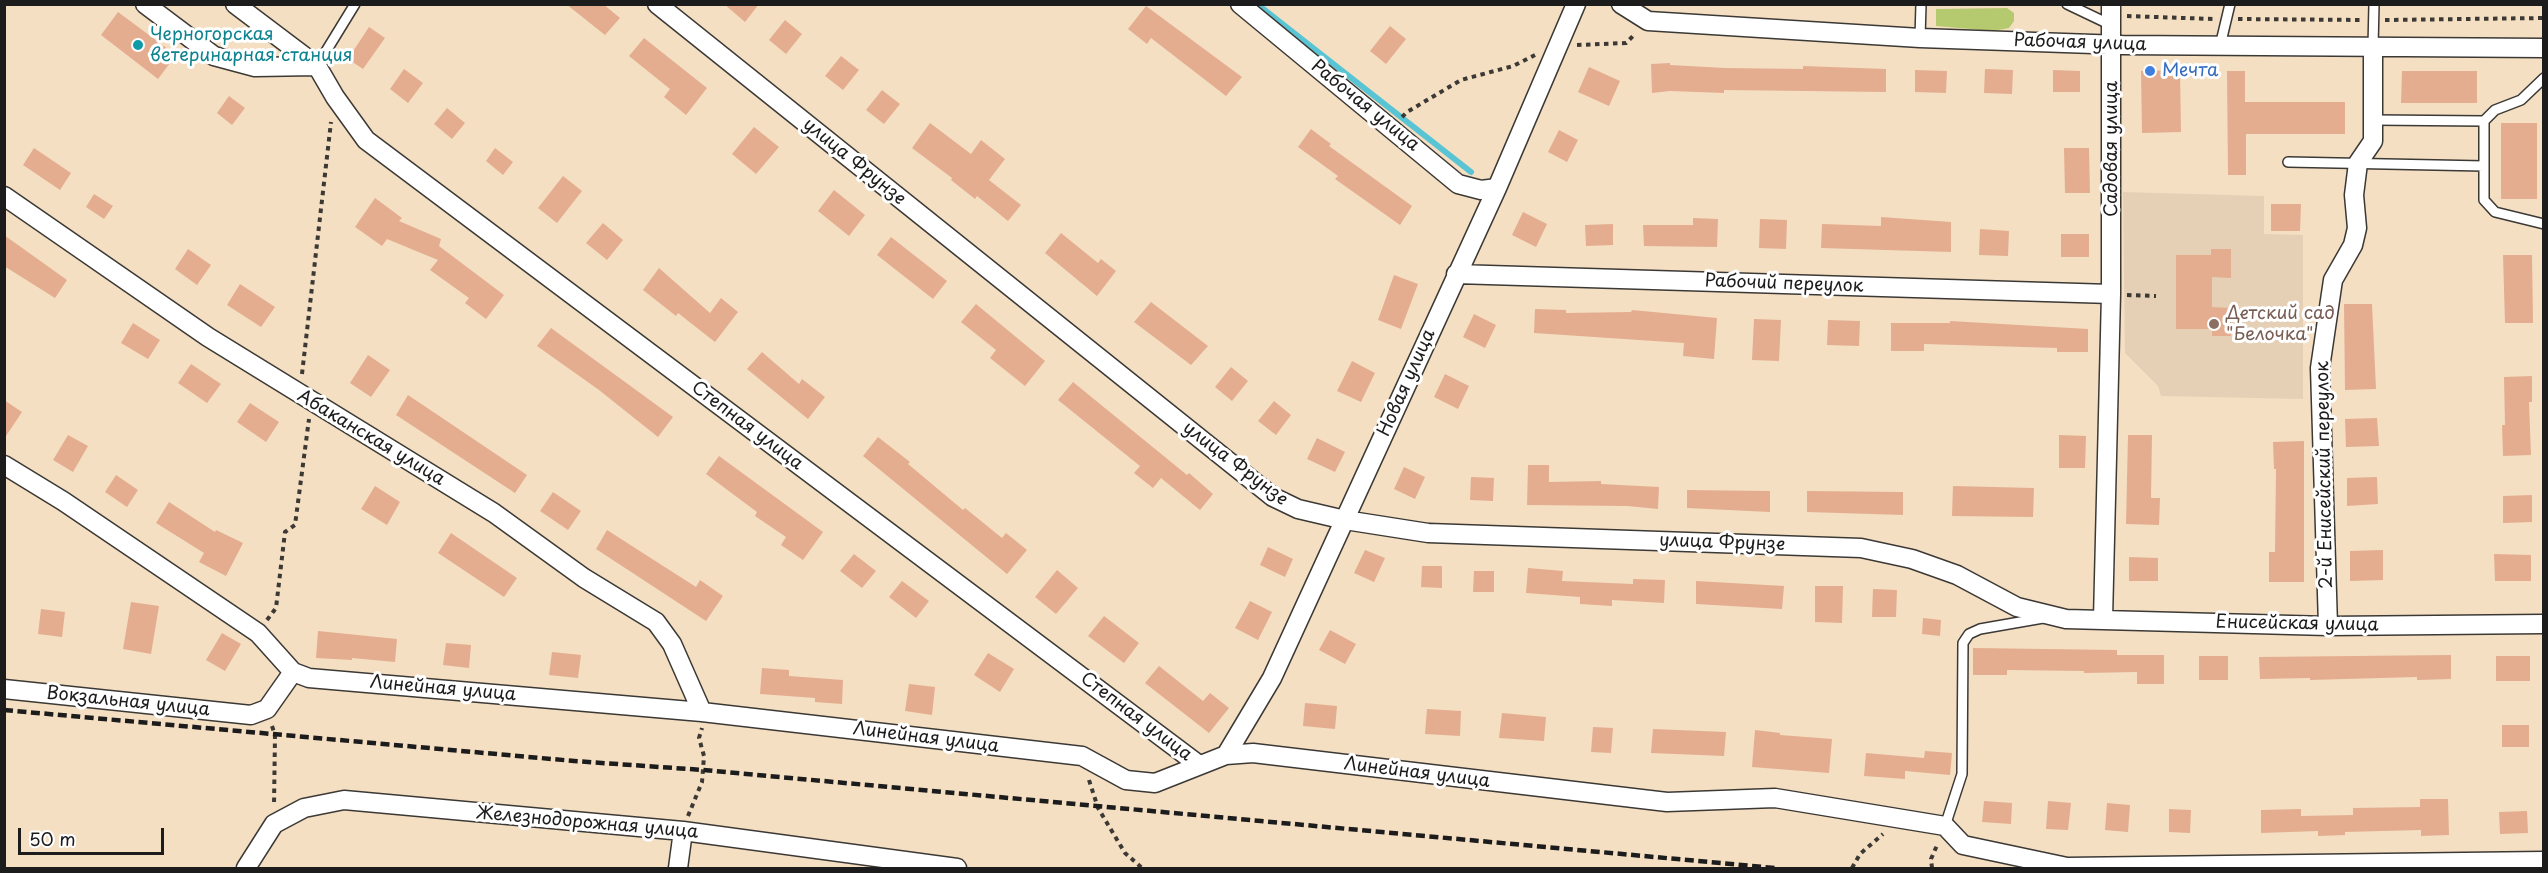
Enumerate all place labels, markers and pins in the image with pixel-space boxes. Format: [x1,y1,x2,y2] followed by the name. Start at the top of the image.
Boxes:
[150,24,352,66] place label: Черногорская ветеринарная станция
[131,38,145,52] marker: Черногорская ветеринарная станция
[2162,60,2218,82] place label: Мечта
[2143,64,2157,78] marker: Мечта
[2226,303,2335,346] place label: Детский сад "Белочка"
[2207,317,2221,331] marker: Детский сад "Белочка"

